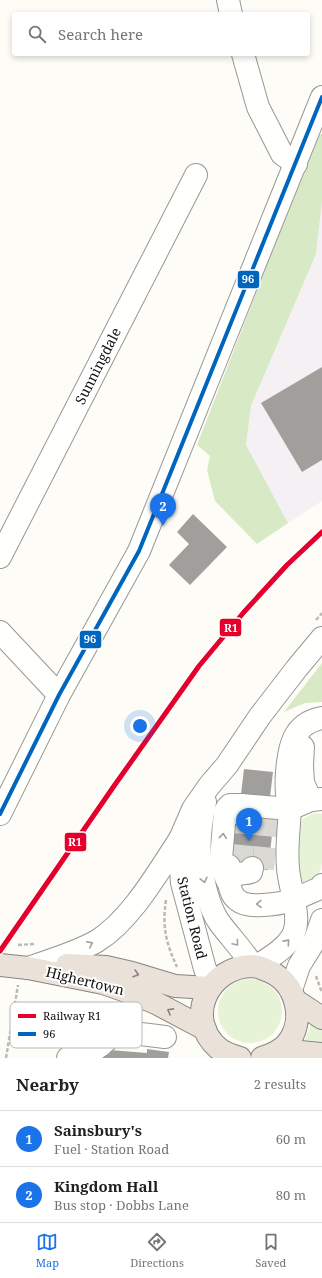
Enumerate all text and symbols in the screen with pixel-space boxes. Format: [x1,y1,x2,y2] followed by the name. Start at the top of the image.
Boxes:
[12,12,310,56] search box
[26,23,48,45] icon: search
[58,24,143,44] text: Search here
[237,270,260,289] line badge: 96
[242,271,254,286] text: 96
[70,324,125,407] street label: Sunningdale
[150,493,176,526] pin: 2
[219,618,242,637] line badge: R1
[224,620,238,635] text: R1
[79,630,102,649] line badge: 96
[84,631,96,646] text: 96
[130,716,150,736] your location
[236,808,262,841] pin: 1
[64,832,87,852] line badge: R1
[218,832,227,839] one-way arrow
[68,834,82,849] text: R1
[173,875,212,961] street label: Station Road
[199,877,207,884] one-way arrow
[256,900,262,909] one-way arrow
[232,938,239,946] one-way arrow
[283,940,290,947] one-way arrow
[86,941,94,949] one-way arrow
[44,962,126,999] street label: Highertown
[132,969,139,978] one-way arrow
[10,1002,142,1048] legend
[43,1008,101,1023] text: Railway R1
[167,1008,174,1016] one-way arrow
[43,1026,55,1041] text: 96
[16,1073,79,1096] text: Nearby
[254,1075,306,1093] text: 2 results
[54,1120,142,1140] text: Sainsbury's
[25,1130,33,1148] text: 1
[276,1130,306,1148] text: 60 m
[54,1140,169,1158] text: Fuel · Station Road
[54,1176,158,1196] text: Kingdom Hall
[25,1186,33,1204] text: 2
[276,1186,306,1204] text: 80 m
[54,1196,189,1214] text: Bus stop · Dobbs Lane
[36,1231,59,1270] tab: Map
[130,1231,184,1270] tab: Directions
[255,1231,286,1270] tab: Saved

